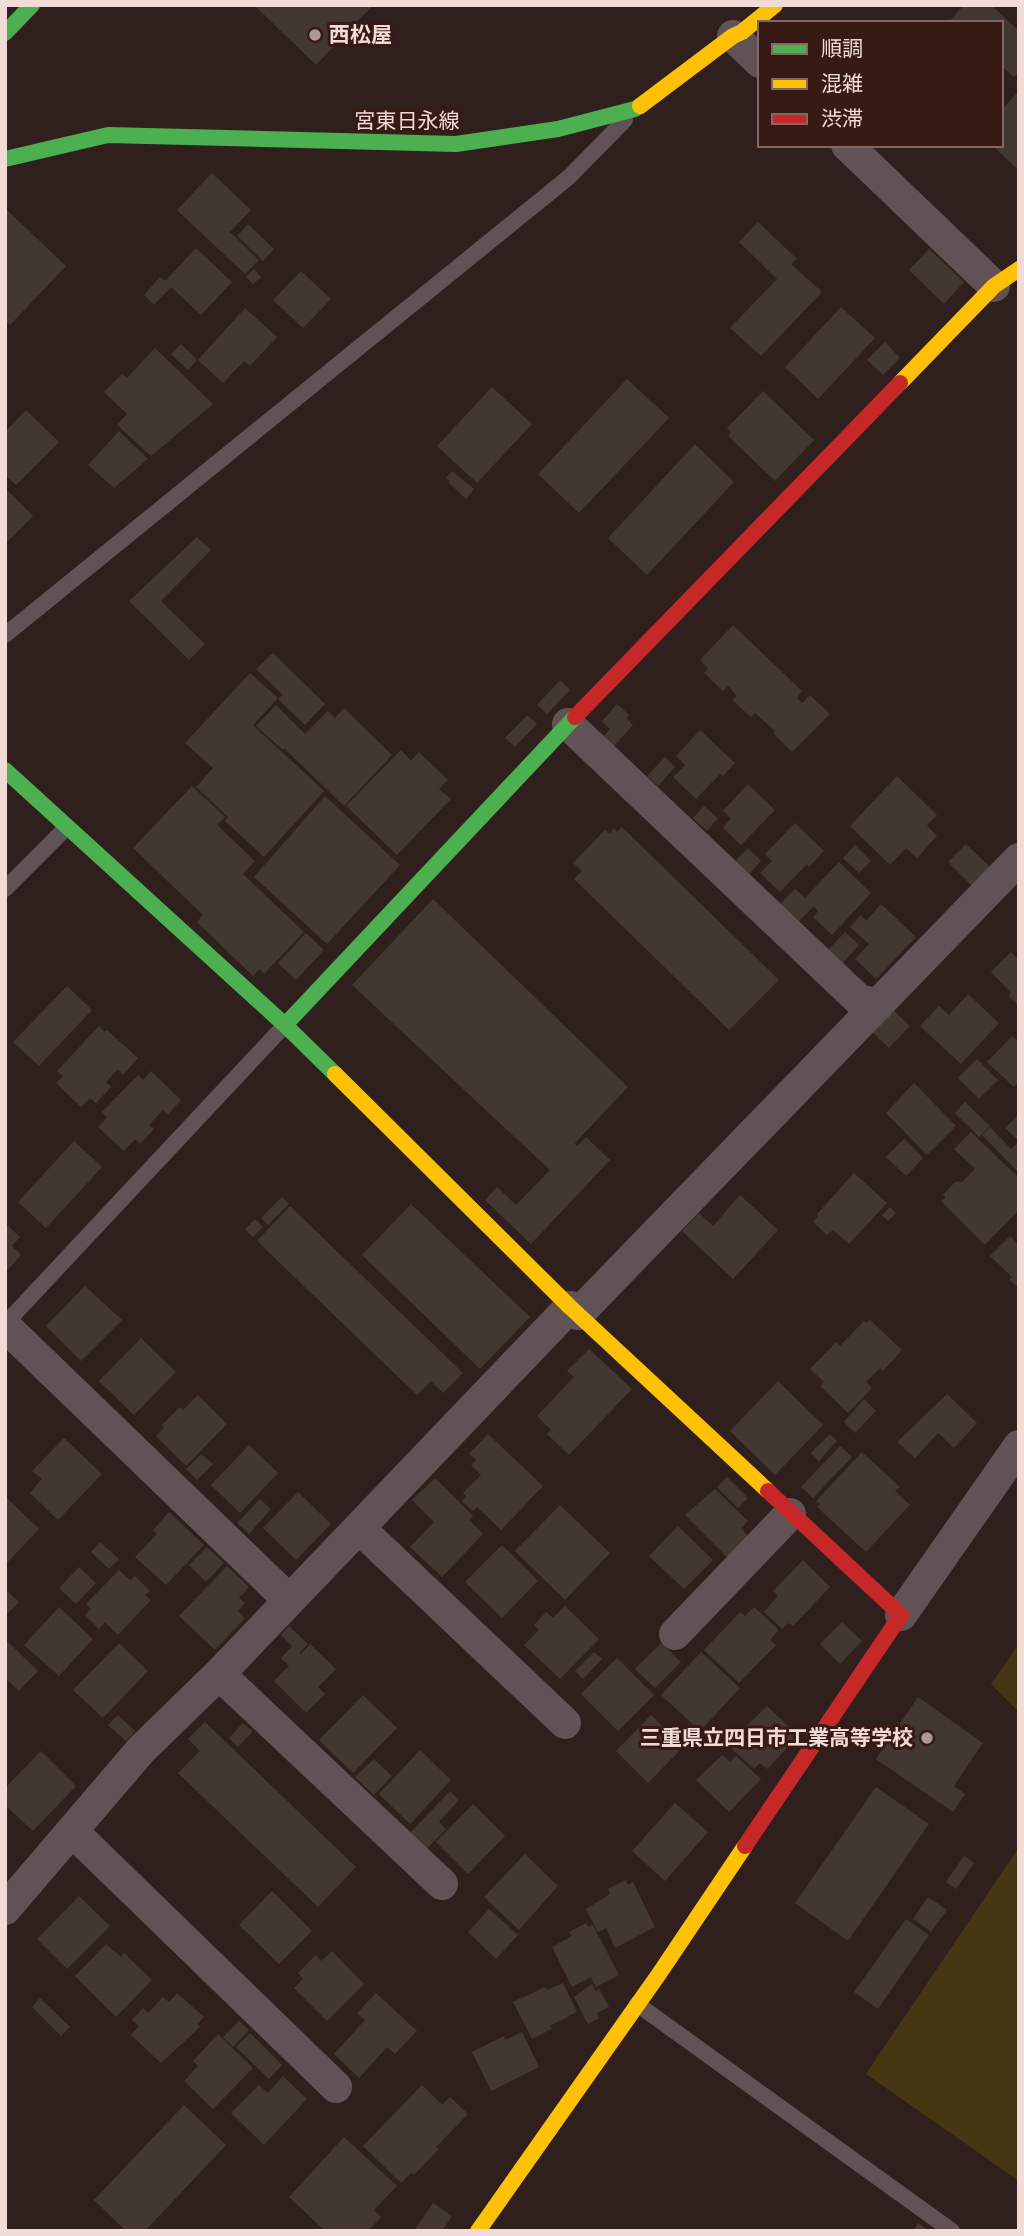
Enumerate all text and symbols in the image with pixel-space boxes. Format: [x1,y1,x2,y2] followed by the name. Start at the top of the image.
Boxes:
[758,21,1003,147] legend
[329,23,392,46] place label: 西松屋
[307,27,323,43] marker: 西松屋
[821,37,863,60] text: 順調
[821,72,863,95] text: 混雑
[821,107,863,130] text: 渋滞
[355,109,460,132] street label: 宮東日永線
[640,1726,913,1749] place label: 三重県立四日市工業高等学校
[919,1730,935,1746] marker: 三重県立四日市工業高等学校

